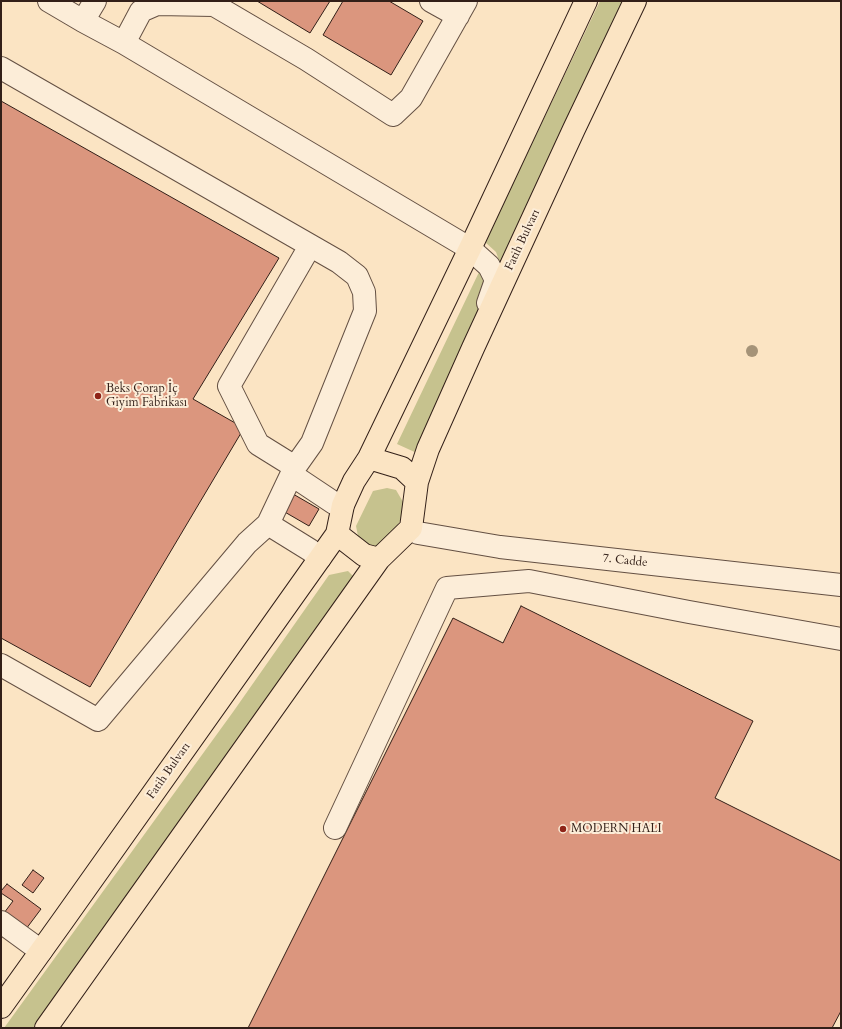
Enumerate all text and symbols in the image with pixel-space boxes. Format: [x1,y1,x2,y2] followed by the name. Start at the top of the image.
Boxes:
[503,207,543,273] street label: Fatih Bulvarı
[106,382,187,410] place label: Beks Çorap İç Giyim Fabrikası
[93,391,103,401] marker: Beks Çorap İç Giyim Fabrikası
[602,551,648,571] street label: 7. Cadde
[144,740,194,802] street label: Fatih Bulvarı
[571,822,662,836] place label: MODERN HALI
[558,824,568,834] marker: MODERN HALI

